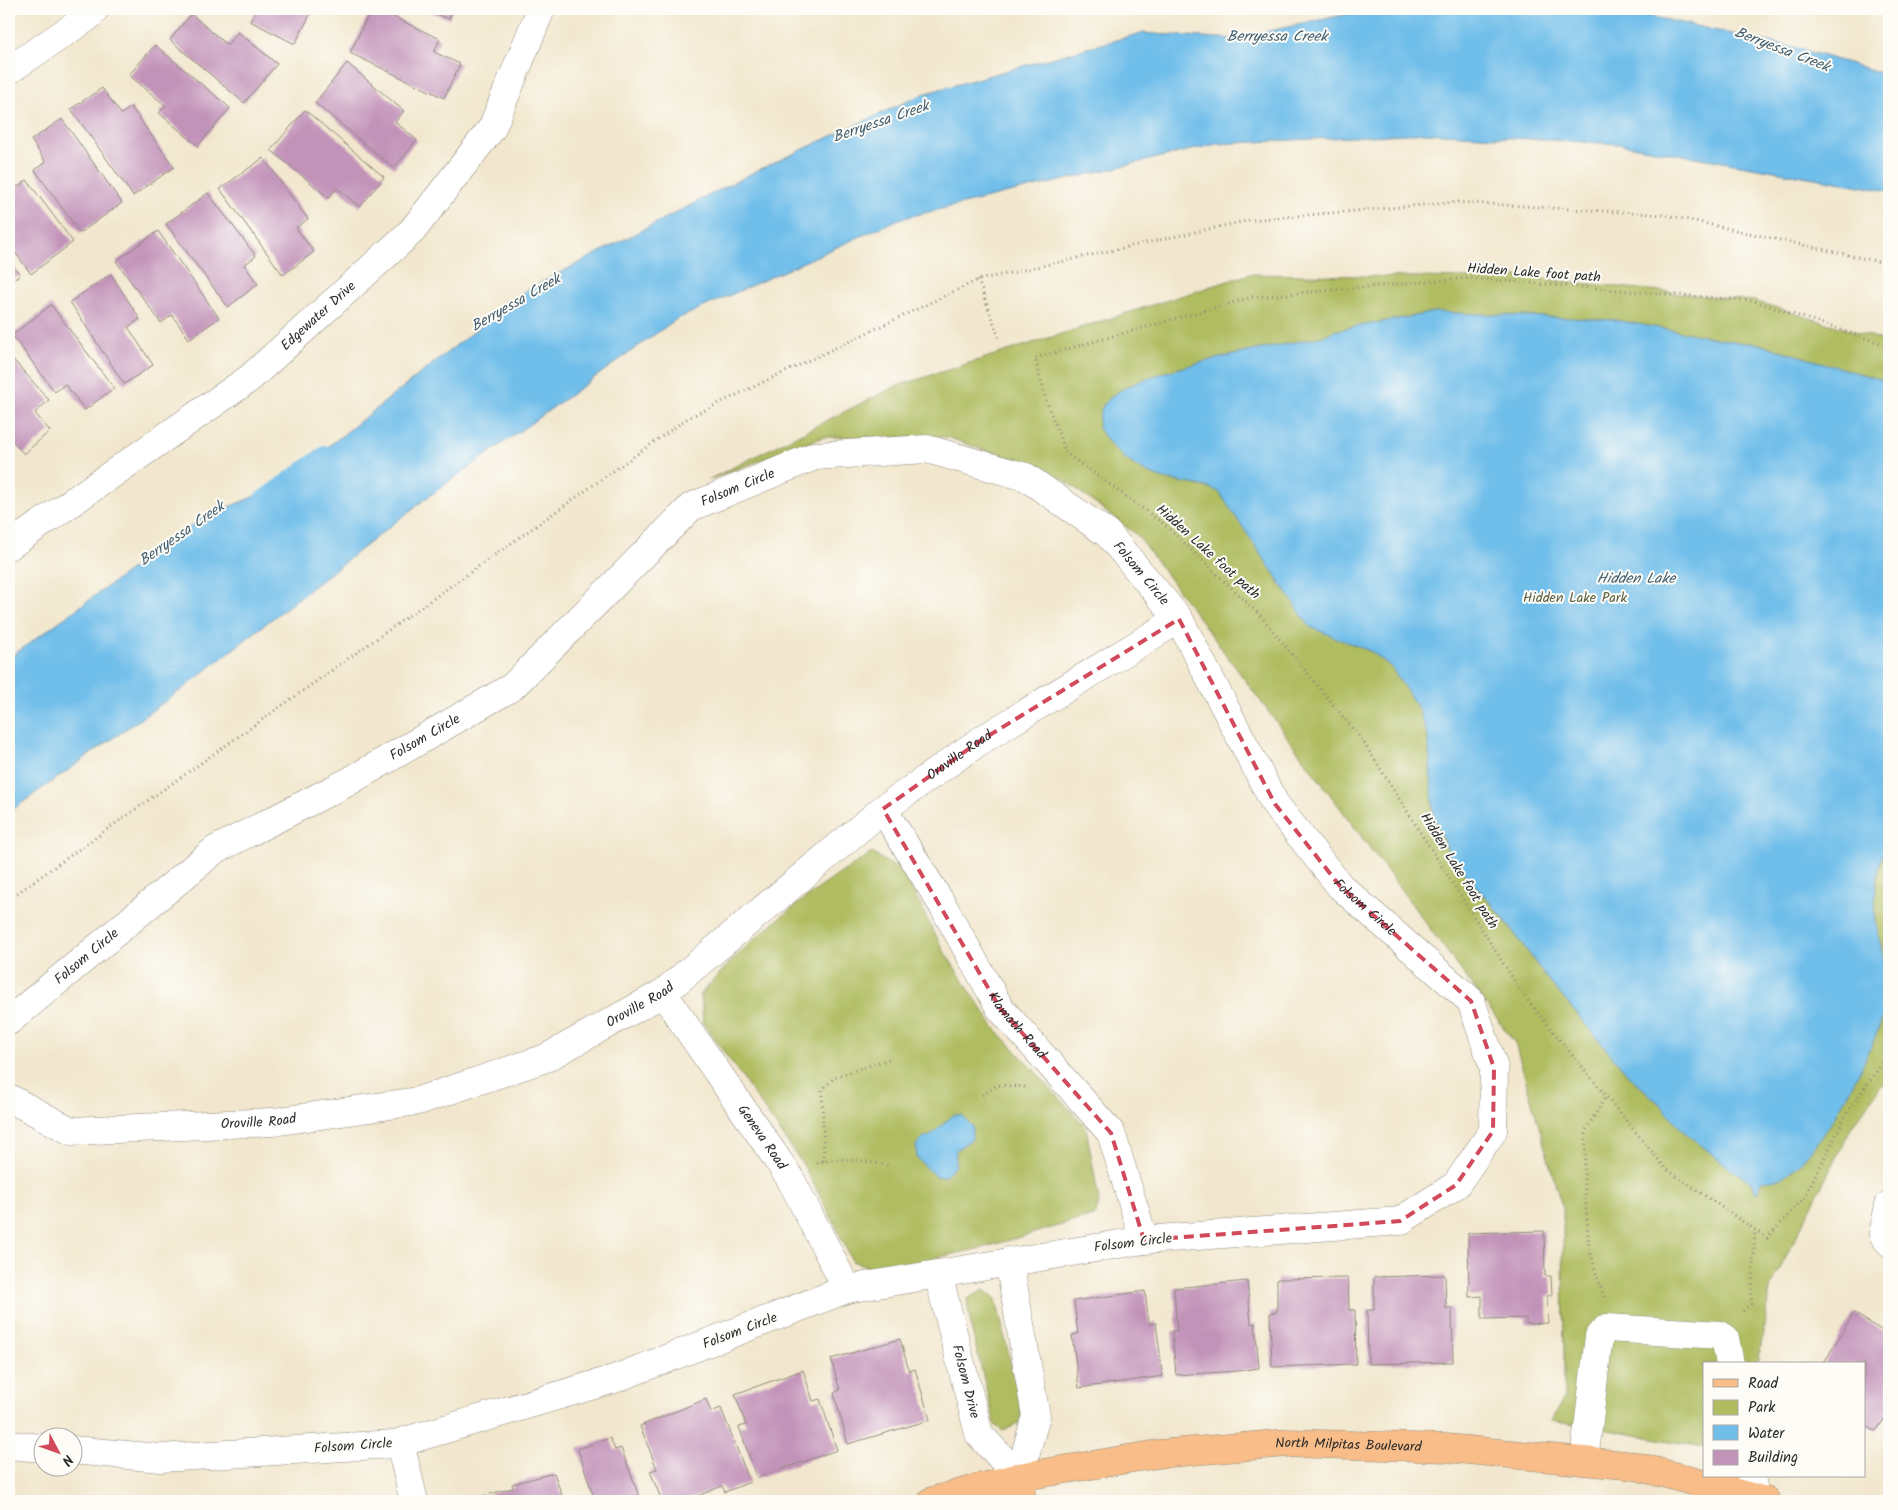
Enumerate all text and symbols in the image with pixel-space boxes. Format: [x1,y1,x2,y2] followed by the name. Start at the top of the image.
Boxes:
[1731,21,1835,80] water label: Berryessa Creek
[1227,25,1329,49] water label: Berryessa Creek
[830,94,934,150] water label: Berryessa Creek
[1466,257,1602,289] street label: Hidden Lake foot path
[467,267,567,338] water label: Berryessa Creek
[276,275,362,356] street label: Edgewater Drive
[697,462,779,513] street label: Folsom Circle
[134,494,232,573] water label: Berryessa Creek
[1151,499,1265,605] street label: Hidden Lake foot path
[1107,536,1175,611] street label: Folsom Circle
[1597,567,1676,591] water label: Hidden Lake
[1523,587,1627,609] park label: Hidden Lake Park
[385,708,465,767] street label: Folsom Circle
[922,724,998,786] street label: Oroville Road
[1414,808,1504,934] street label: Hidden Lake foot path
[1327,874,1402,942] street label: Folsom Circle
[49,922,124,990] street label: Folsom Circle
[602,976,680,1034] street label: Oroville Road
[982,988,1052,1065] street label: Klamath Road
[732,1100,793,1175] street label: Geneva Road
[220,1108,299,1135] street label: Oroville Road
[1093,1227,1174,1259] street label: Folsom Circle
[699,1306,781,1355] street label: Folsom Circle
[946,1342,986,1421] street label: Folsom Drive
[1703,1362,1866,1478] legend
[1748,1372,1779,1396] text: Road
[1748,1396,1776,1420] text: Park
[1748,1422,1785,1446] text: Water
[32,1428,82,1478] north arrow
[313,1432,394,1460] street label: Folsom Circle
[1274,1432,1423,1458] street label: North Milpitas Boulevard
[1748,1446,1798,1470] text: Building
[56,1449,78,1471] text: N

